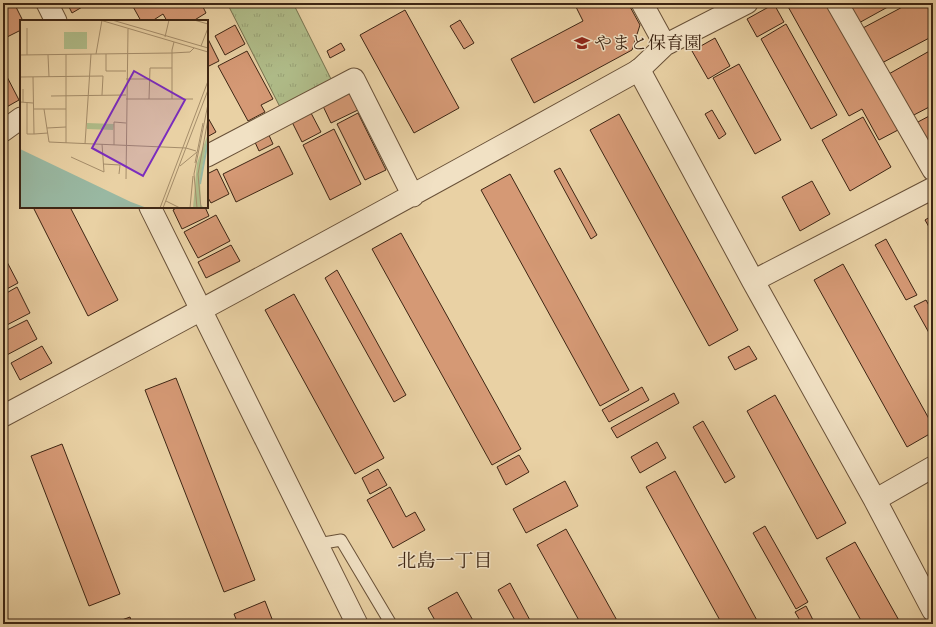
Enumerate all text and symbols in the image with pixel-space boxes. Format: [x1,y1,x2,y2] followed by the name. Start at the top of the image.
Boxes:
[20,20,208,208] inset map
[594,31,702,54] place label: やまと保育園
[573,34,591,52] school or university icon: やまと保育園
[397,548,493,573] district label: 北島一丁目

